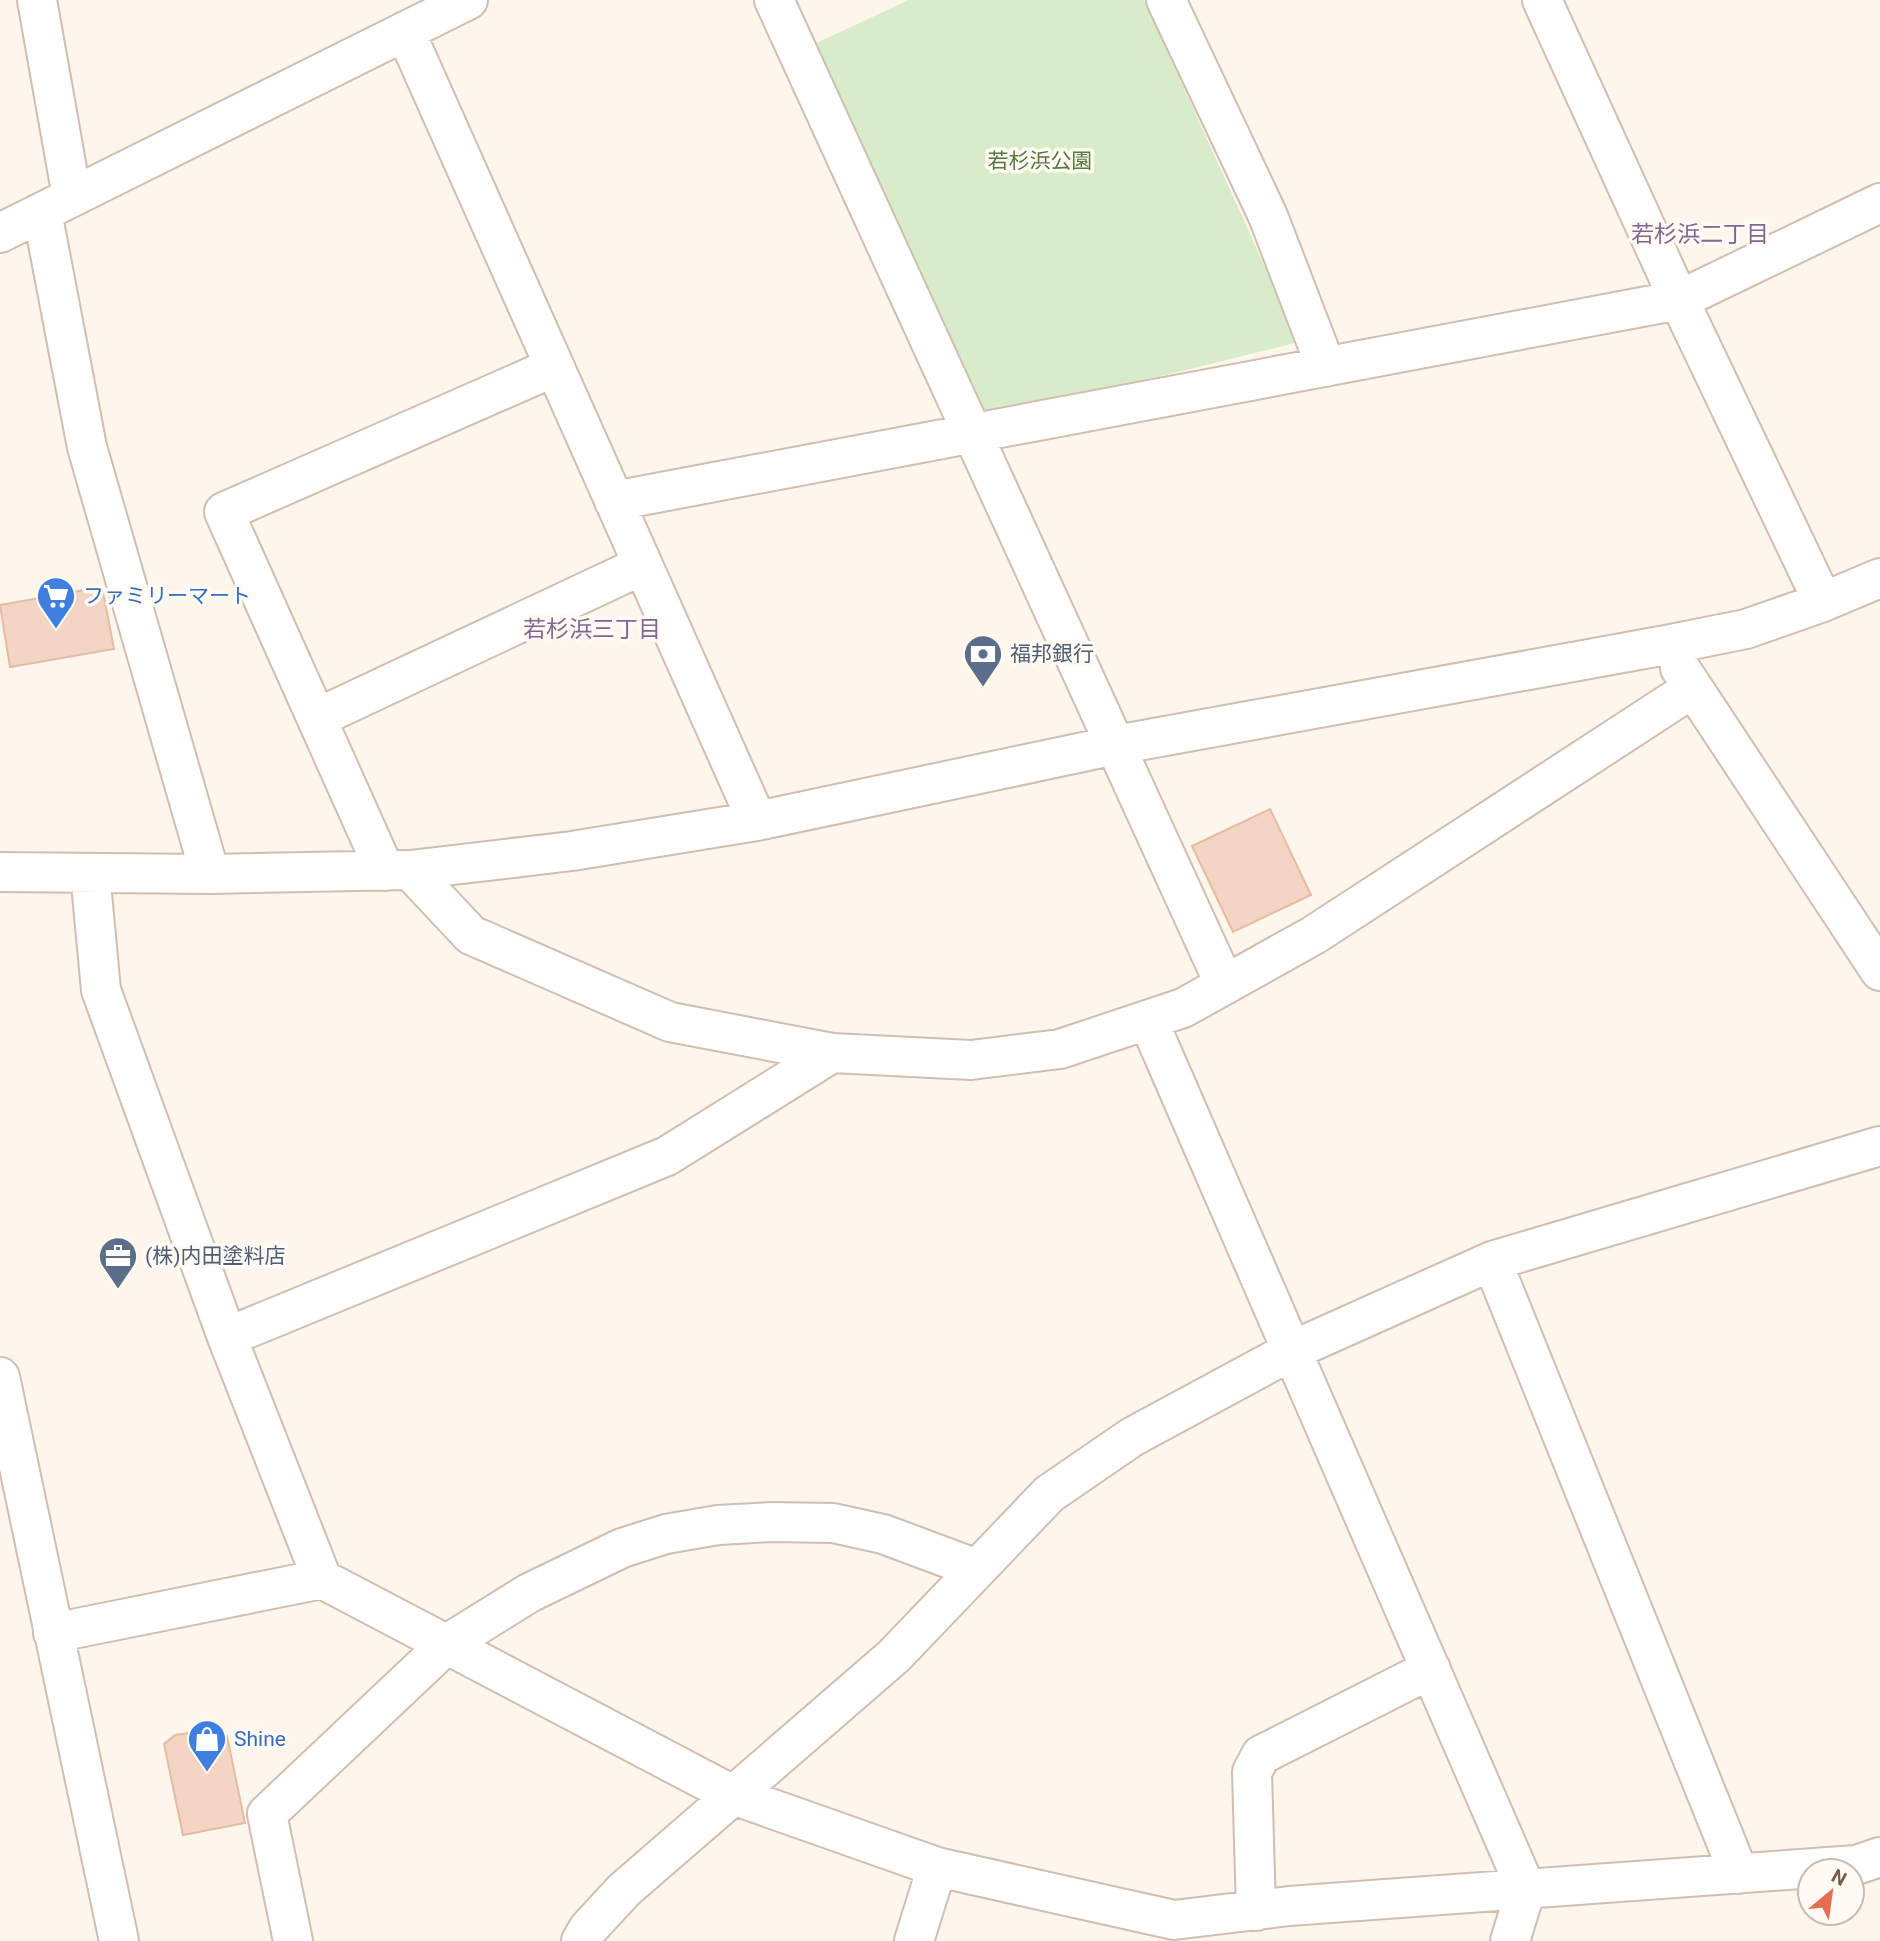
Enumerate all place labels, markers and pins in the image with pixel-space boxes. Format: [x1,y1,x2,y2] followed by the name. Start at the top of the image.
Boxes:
[35,575,77,630] supermarket icon: ファミリーマート
[83,584,251,608] place label: ファミリーマート
[962,633,1004,688] bank icon: 福邦銀行
[1010,642,1094,666] place label: 福邦銀行
[97,1235,139,1290] office icon: (株)内田塗料店
[145,1244,286,1268] place label: (株)内田塗料店
[186,1718,228,1773] shop icon: Shine
[234,1727,286,1751] place label: Shine

